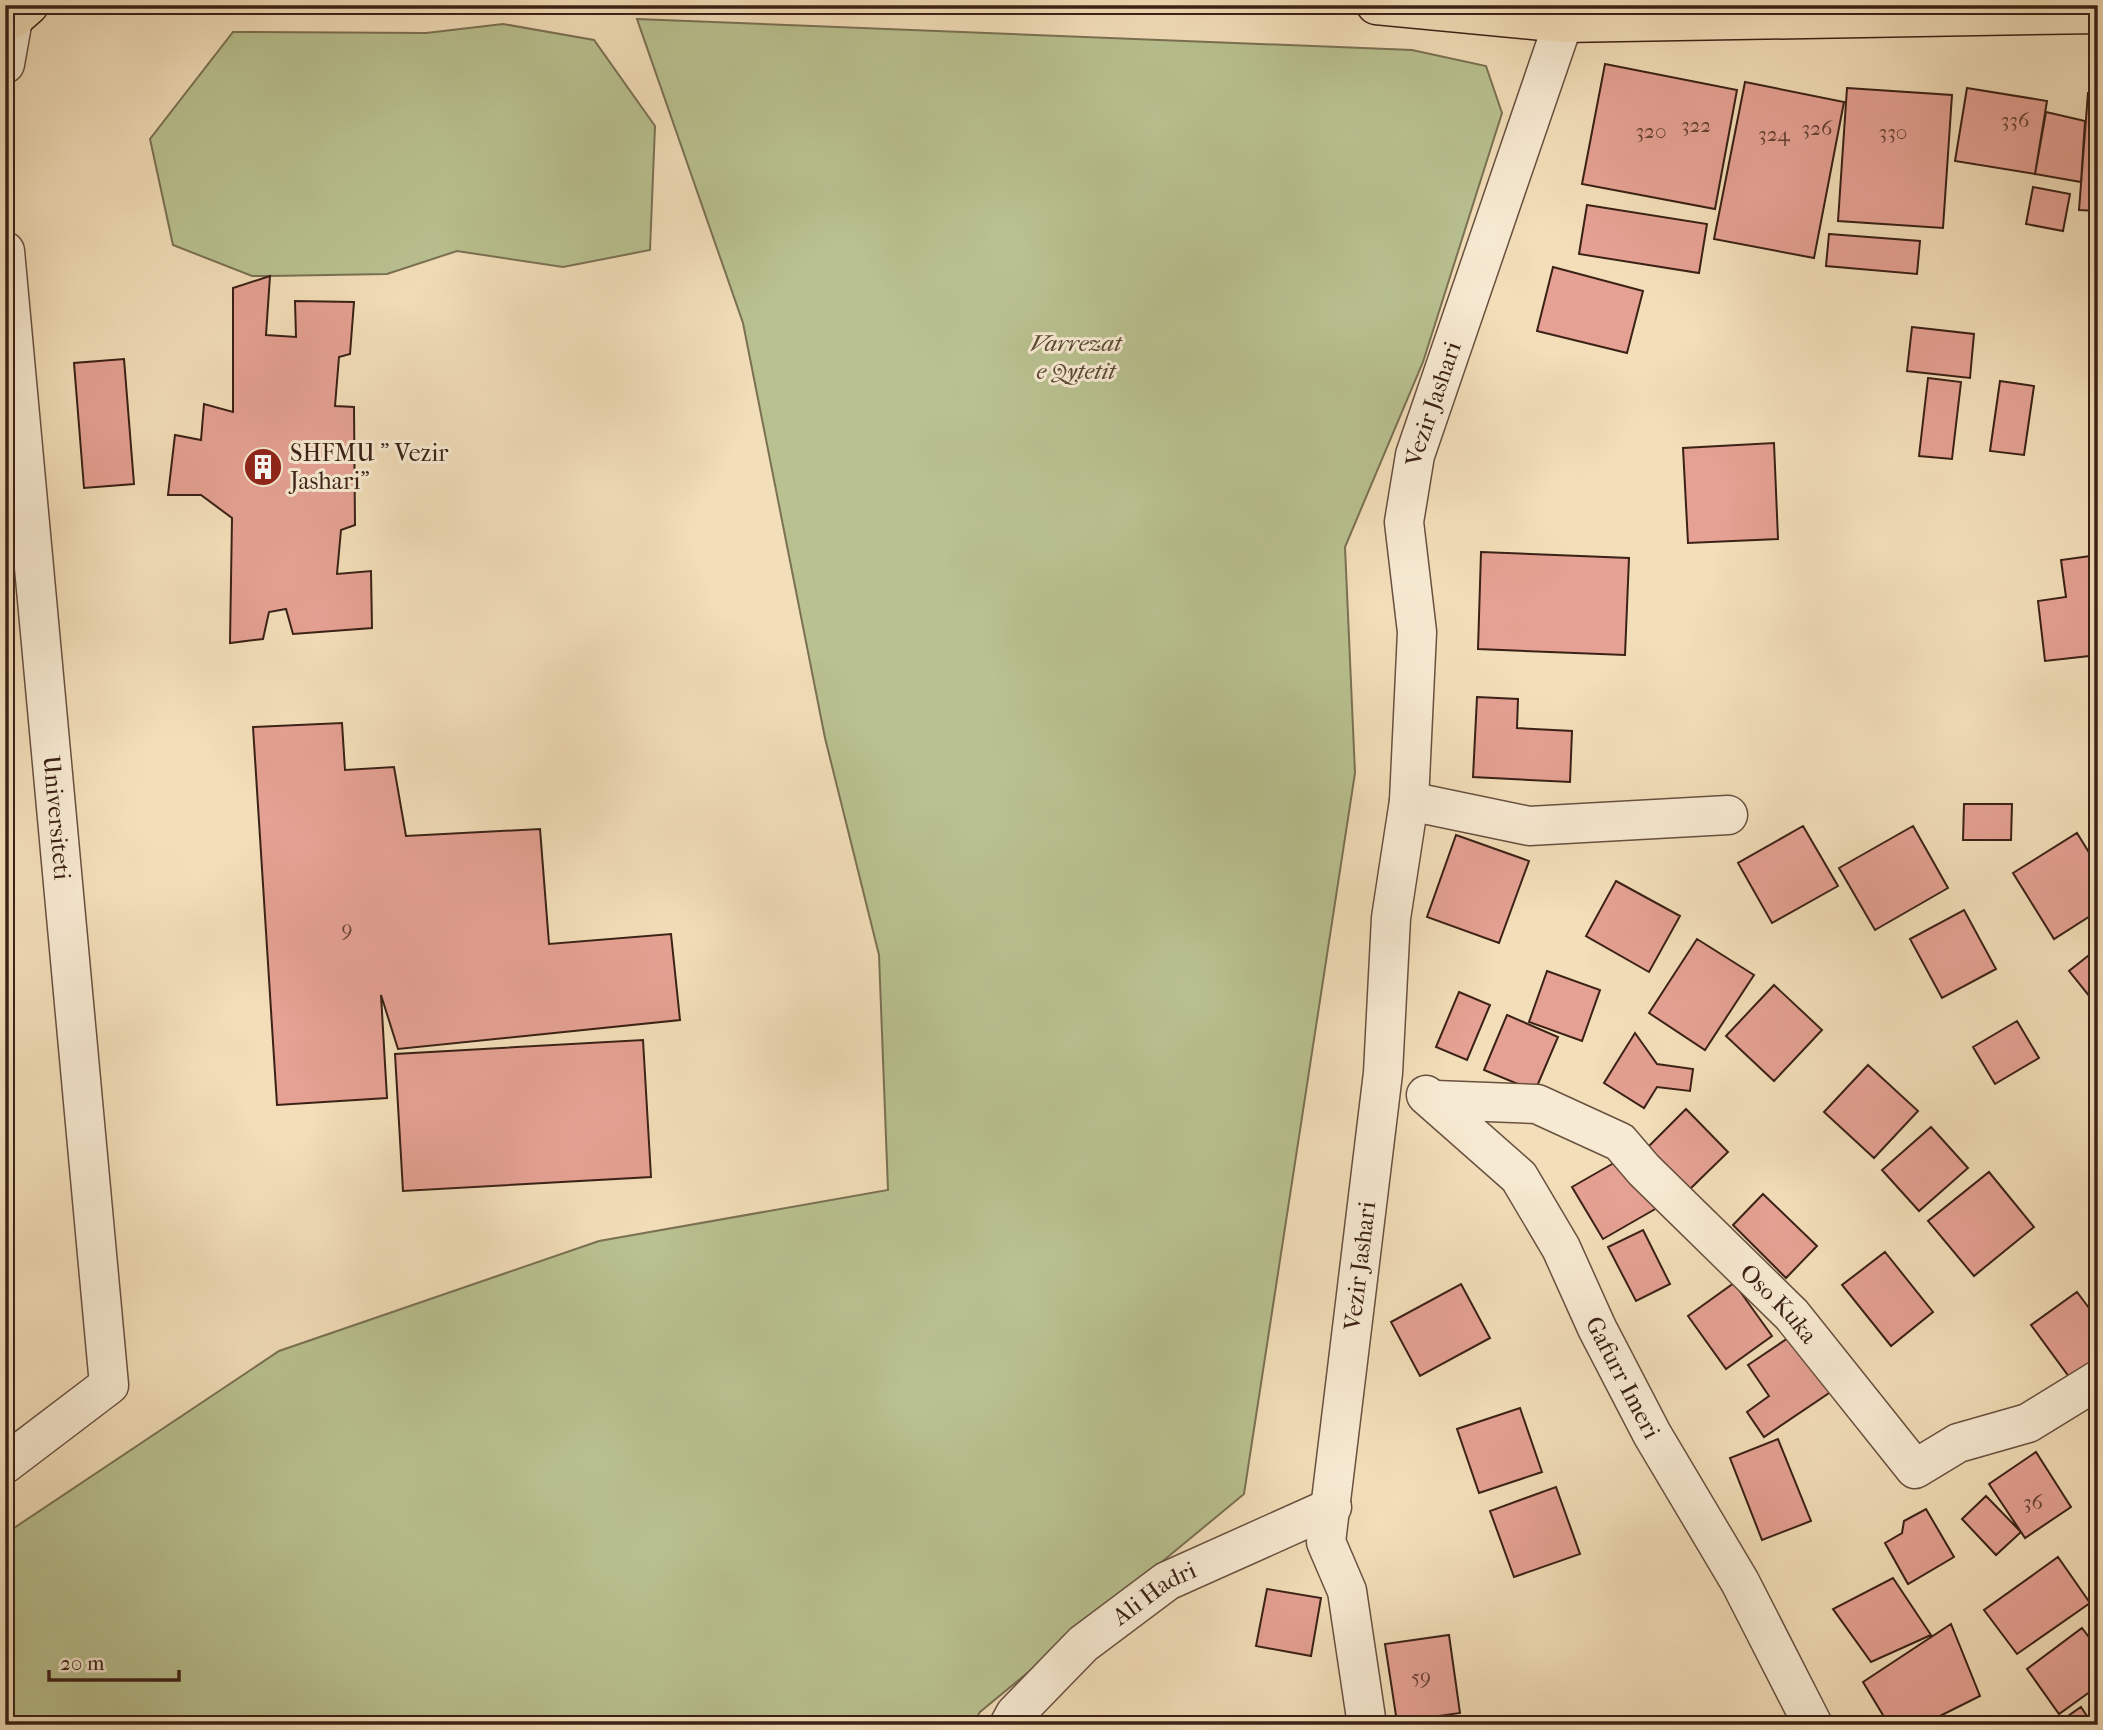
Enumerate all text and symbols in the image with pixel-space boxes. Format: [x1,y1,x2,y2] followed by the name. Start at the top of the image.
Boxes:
[2001,108,2030,132] house number: 336
[1681,113,1711,137] house number: 322
[1802,116,1833,140] house number: 326
[1636,119,1667,143] house number: 320
[1879,120,1907,144] house number: 330
[1758,122,1791,146] house number: 324
[1031,329,1123,385] park label: Varrezat e Qytetit
[1399,338,1467,469] street label: Vezir Jashari
[288,439,449,495] place label: SHFMU " Vezir Jashari"
[242,446,284,488] building icon: SHFMU " Vezir Jashari"
[37,754,77,881] street label: Universiteti
[341,917,353,941] house number: 9
[1338,1200,1381,1333] street label: Vezir Jashari
[1734,1258,1824,1350] street label: Oso Kuka
[1580,1312,1666,1443] street label: Gafurr Imeri
[2023,1490,2044,1514] house number: 36
[1106,1556,1200,1632] street label: Ali Hadri
[49,1639,178,1683] scale bar
[60,1651,105,1675] text: 20 m
[1411,1665,1431,1689] house number: 59

